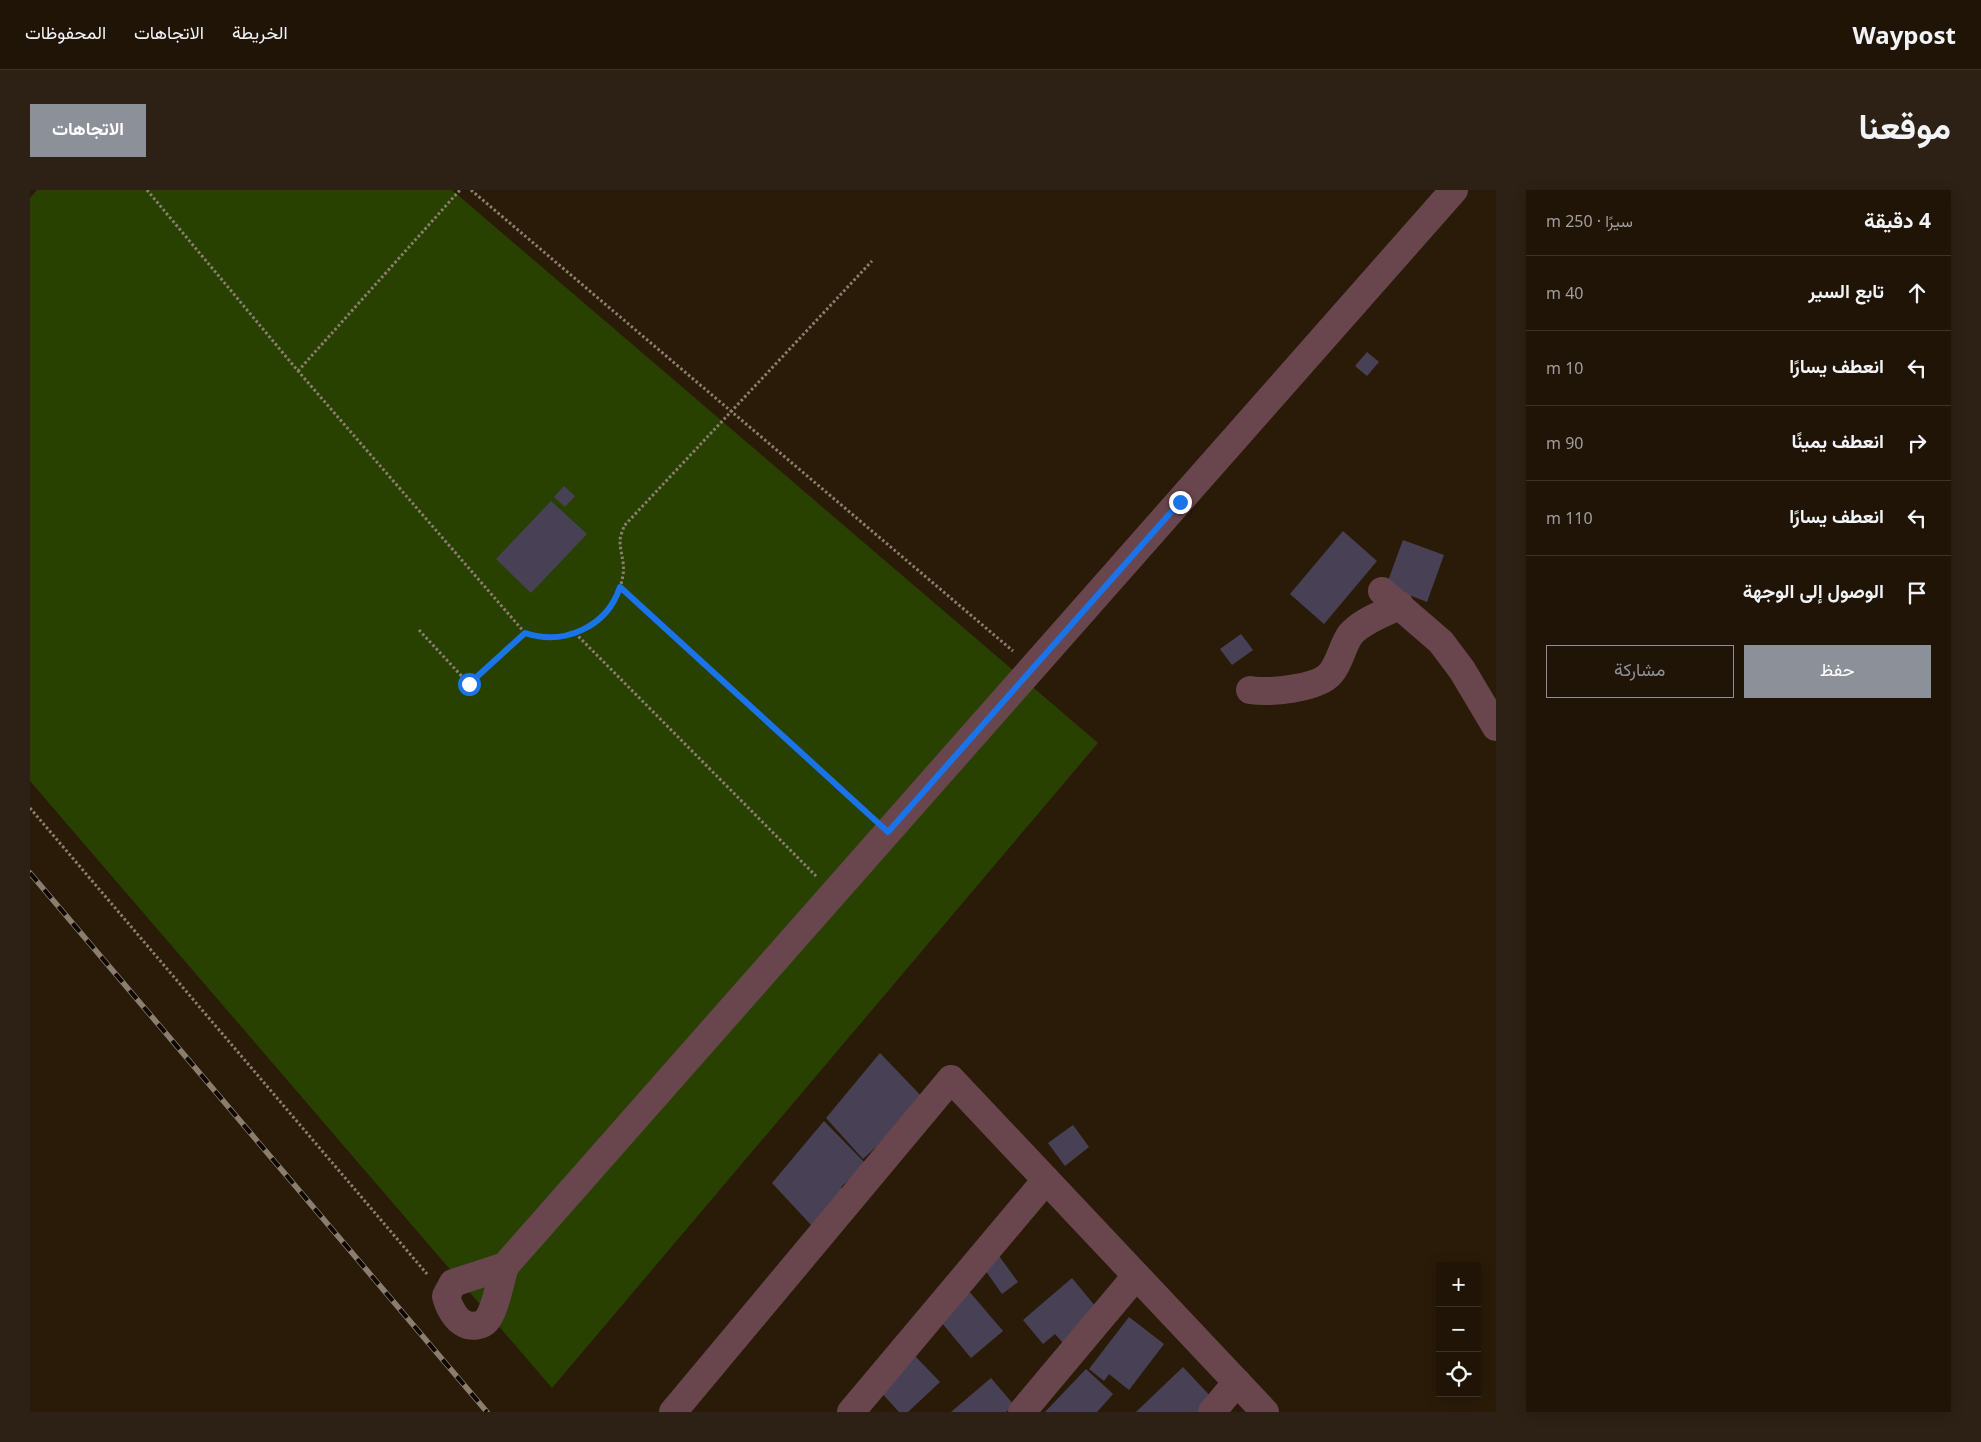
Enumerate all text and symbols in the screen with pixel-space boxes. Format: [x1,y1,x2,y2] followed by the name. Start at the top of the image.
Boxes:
[1853,18,1956,51] text: Waypost
[25,20,106,44] text: المحفوظات
[134,20,204,44] text: الاتجاهات
[232,20,288,44] text: الخريطة
[1858,102,1951,149] text: موقعنا
[30,104,146,157] button: الاتجاهات
[1864,206,1931,234] text: 4 دقيقة
[1546,210,1633,232] text: سيرًا · 250 m
[1808,278,1884,304] text: تابع السير
[1903,279,1931,307] icon: ahead
[1546,282,1583,304] text: 40 m
[1789,353,1884,379] text: انعطف يسارًا
[1903,354,1931,382] icon: left
[1546,357,1583,379] text: 10 m
[1791,428,1884,454] text: انعطف يمينًا
[1903,429,1931,457] icon: right
[1546,432,1583,454] text: 90 m
[1169,491,1192,514] route end
[1789,503,1884,529] text: انعطف يسارًا
[1903,504,1931,532] icon: left
[1546,507,1593,529] text: 110 m
[1743,578,1884,604] text: الوصول إلى الوجهة
[1903,579,1931,607] icon: arrive
[1546,645,1734,698] button: مشاركة
[1744,645,1931,698] button: حفظ
[458,673,481,696] route start
[1436,1262,1481,1397] map controls
[1436,1262,1481,1307] button: +
[1436,1307,1481,1352] button: −
[1436,1352,1481,1397] button: locate

